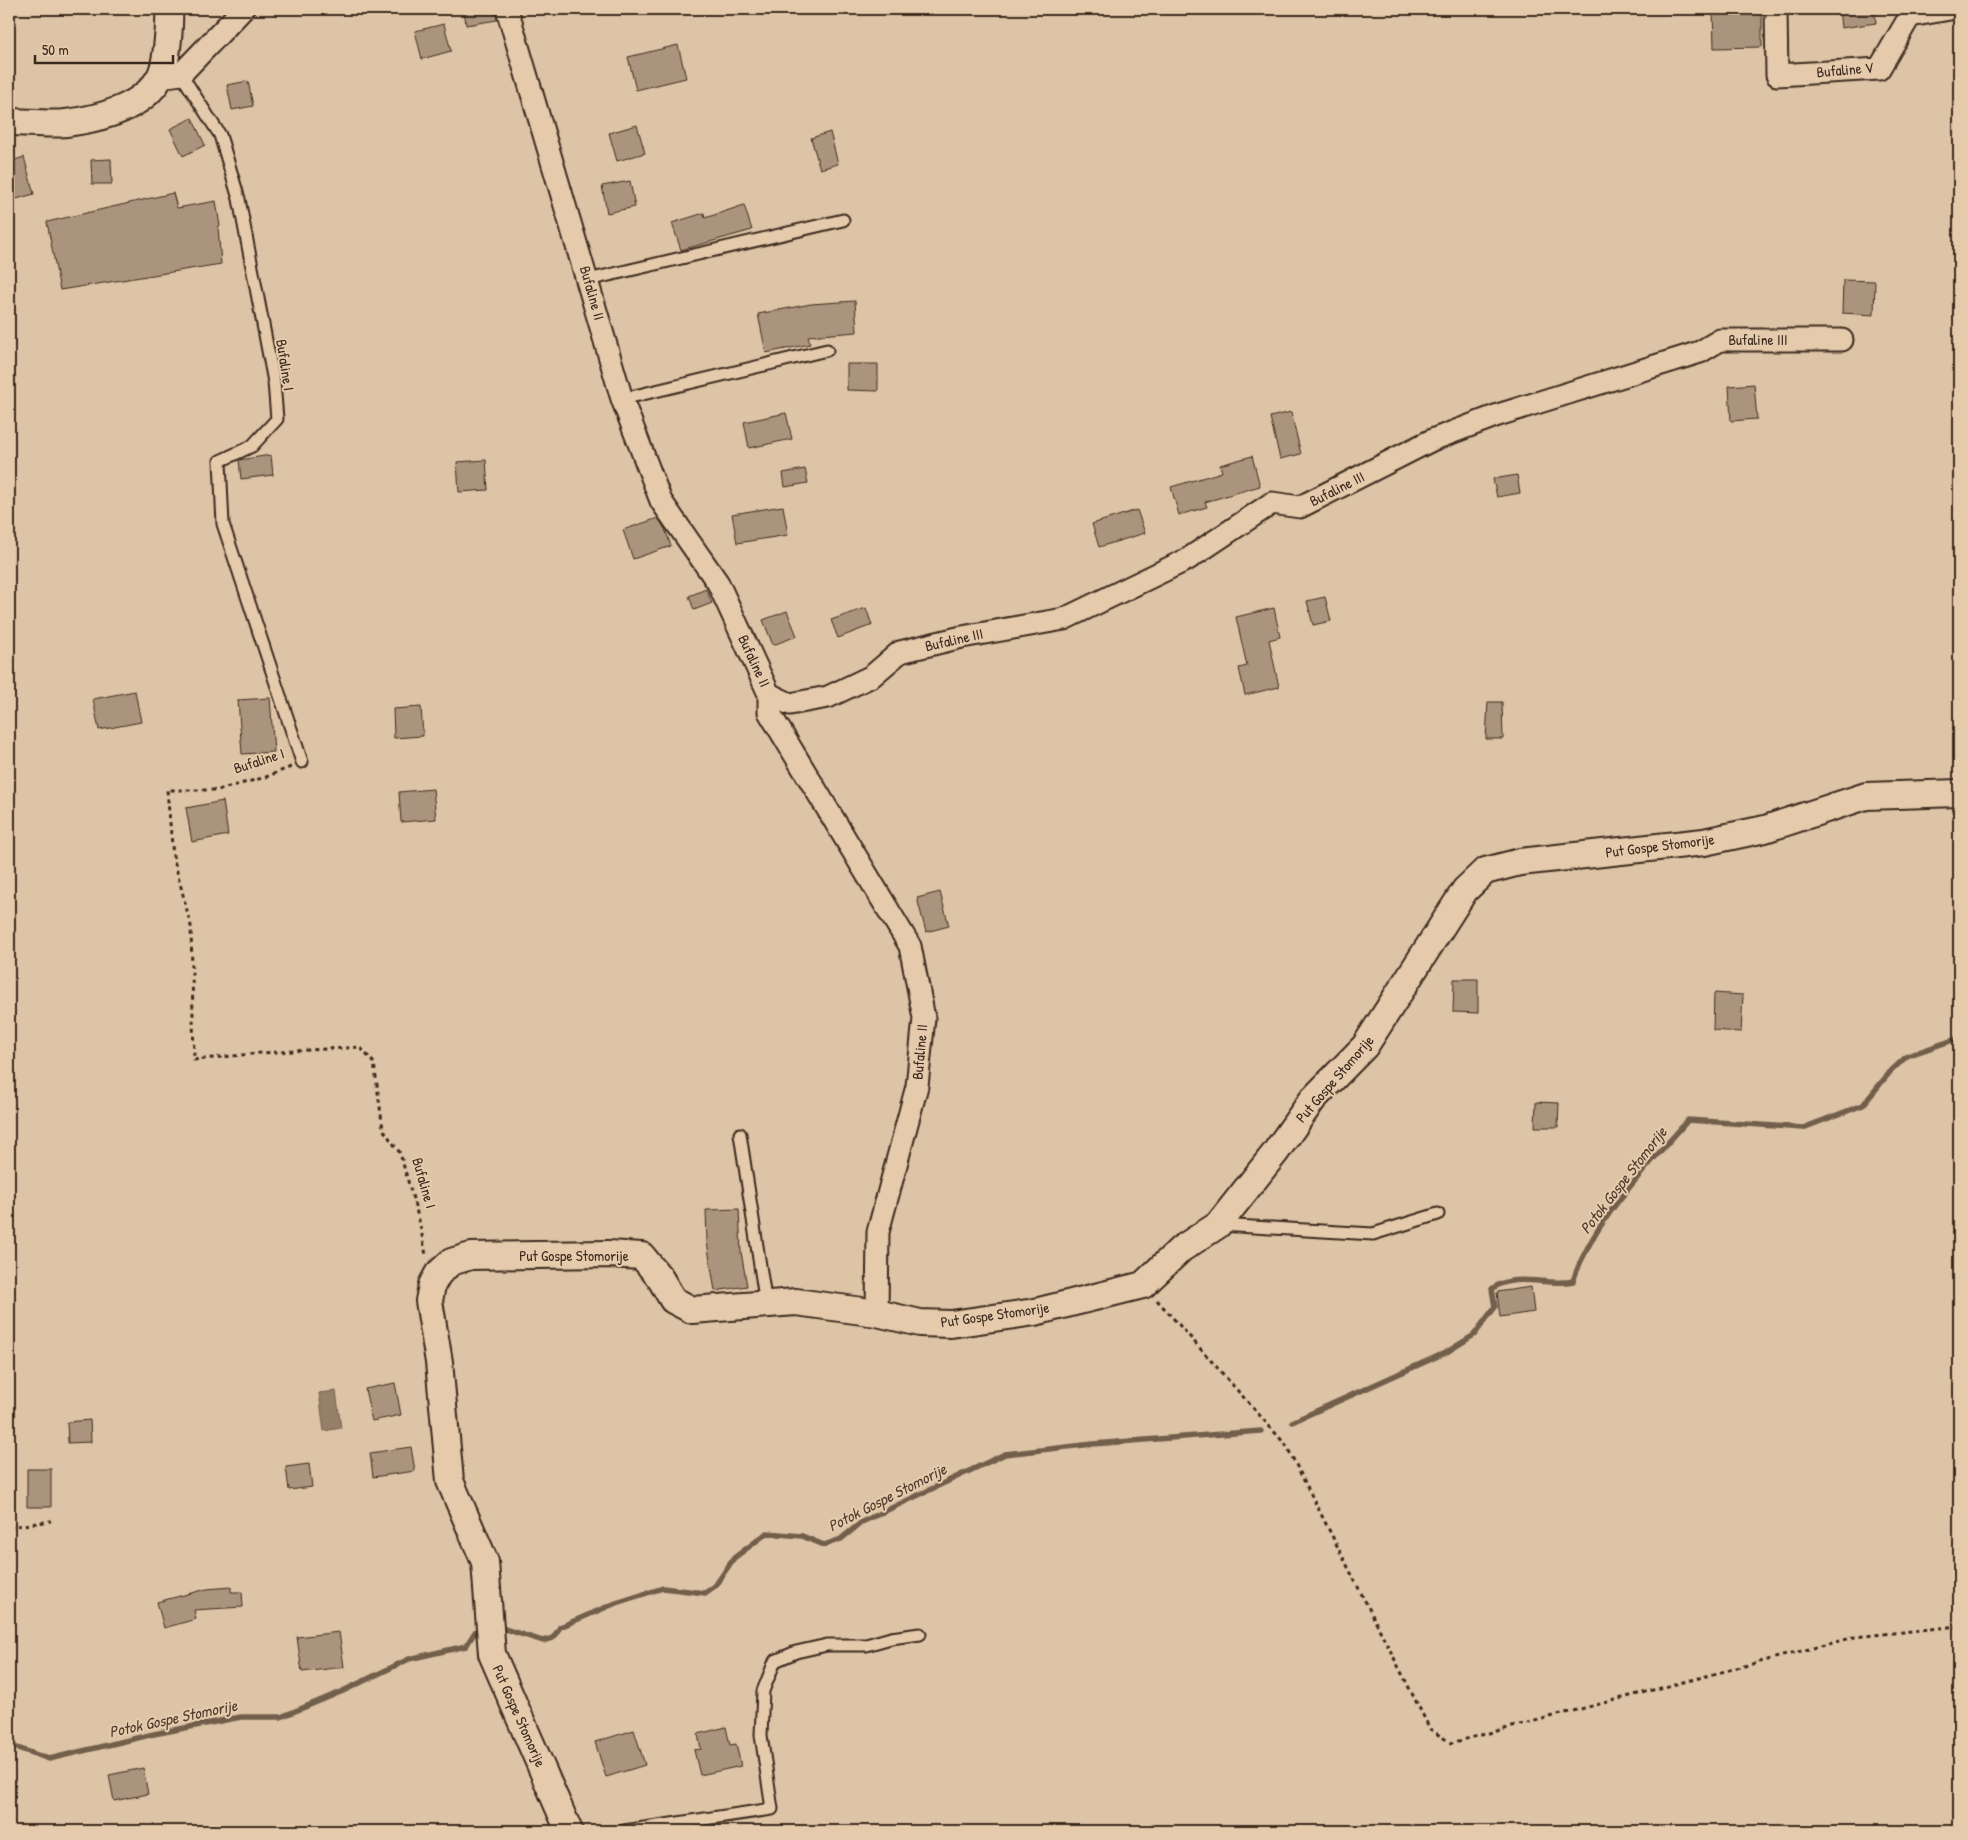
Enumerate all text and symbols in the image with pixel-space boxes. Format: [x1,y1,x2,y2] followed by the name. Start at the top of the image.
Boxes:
[35,32,172,64] scale bar
[42,39,69,60] text: 50 m
[1816,57,1875,82] street label: Bufaline V
[575,263,610,322] street label: Bufaline II
[1729,329,1788,350] street label: Bufaline III
[271,338,300,392] street label: Bufaline I
[1306,466,1368,511] street label: Bufaline III
[923,623,985,656] street label: Bufaline III
[733,631,776,690] street label: Bufaline II
[231,743,287,779] street label: Bufaline I
[1604,828,1716,863] street label: Put Gospe Stomorije
[907,1023,932,1081] street label: Bufaline II
[1291,1030,1379,1127] street label: Put Gospe Stomorije
[1574,1121,1672,1238] water label: Potok Gospe Stomorije
[407,1155,442,1211] street label: Bufaline I
[519,1245,629,1266] street label: Put Gospe Stomorije
[939,1296,1051,1333] street label: Put Gospe Stomorije
[824,1457,951,1536] water label: Potok Gospe Stomorije
[488,1661,551,1770] street label: Put Gospe Stomorije
[107,1694,240,1742] water label: Potok Gospe Stomorije

